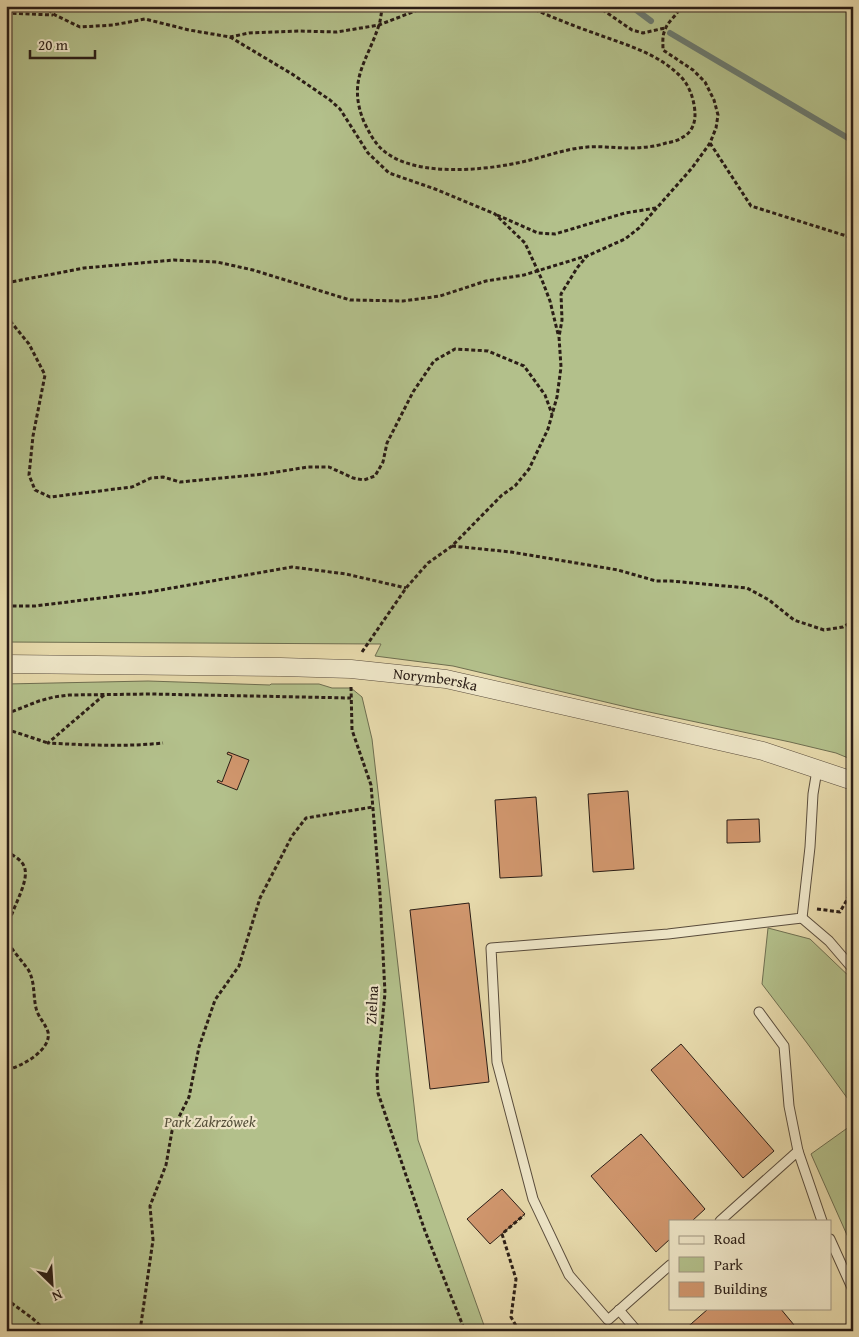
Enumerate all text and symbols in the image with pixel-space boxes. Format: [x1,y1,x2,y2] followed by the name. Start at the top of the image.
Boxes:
[30,28,95,60] scale bar
[38,34,69,55] text: 20 m
[392,662,480,696] street label: Norymberska
[360,985,383,1025] street label: Zielna
[163,1111,256,1132] park label: Park Zakrzówek
[669,1220,832,1310] legend
[714,1228,745,1249] text: Road
[714,1254,743,1275] text: Park
[28,1260,78,1310] north arrow
[714,1278,768,1299] text: Building
[48,1285,66,1307] text: N

